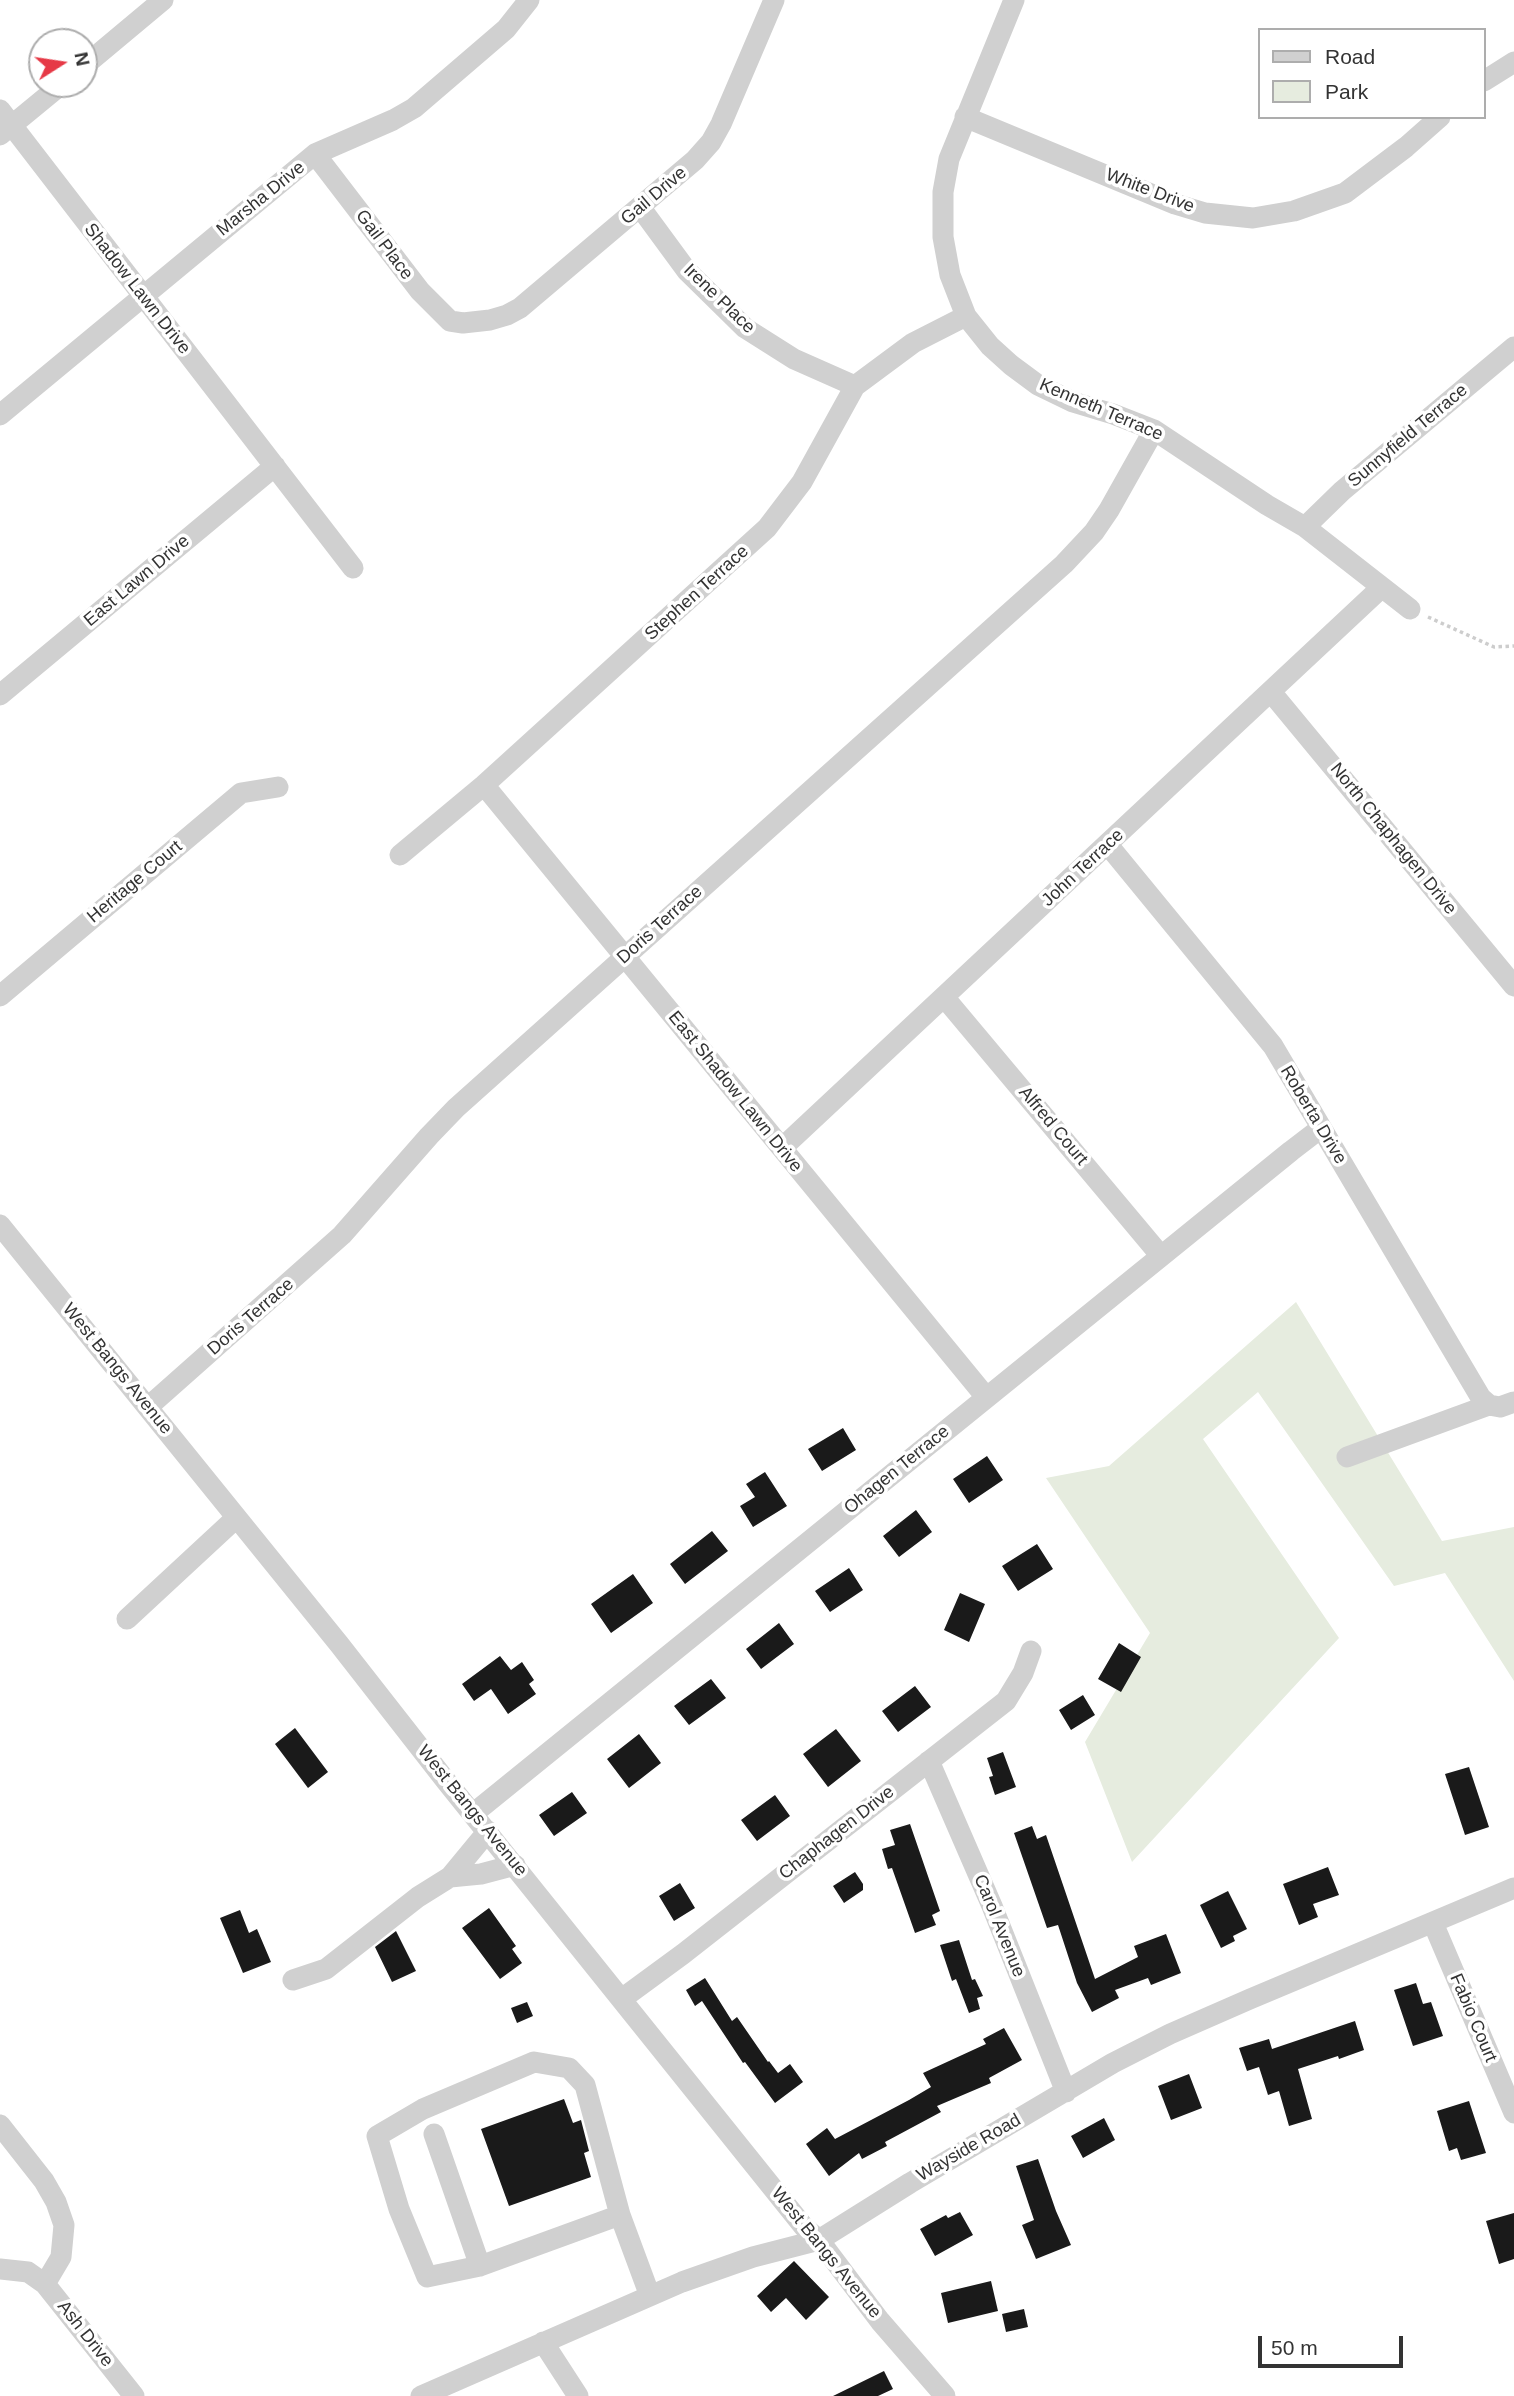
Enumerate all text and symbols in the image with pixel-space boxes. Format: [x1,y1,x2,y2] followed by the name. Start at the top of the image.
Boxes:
[28,28,98,98] north arrow
[1258,28,1486,119] legend
[1325,45,1375,68] text: Road
[70,50,94,68] text: N
[1325,80,1368,103] text: Park
[213,157,309,241] street label: Marsha Drive
[617,162,691,230] street label: Gail Drive
[1103,164,1197,218] street label: White Drive
[351,206,417,284] street label: Gail Place
[79,219,195,359] street label: Shadow Lawn Drive
[679,260,759,338] street label: Irene Place
[1036,374,1166,446] street label: Kenneth Terrace
[1344,380,1472,492] street label: Sunnyfield Terrace
[80,531,194,631] street label: East Lawn Drive
[641,541,753,645] street label: Stephen Terrace
[1325,759,1461,919] street label: North Chaphagen Drive
[1038,825,1128,911] street label: John Terrace
[83,836,187,928] street label: Heritage Court
[613,881,707,969] street label: Doris Terrace
[663,1007,807,1177] street label: East Shadow Lawn Drive
[1275,1062,1351,1168] street label: Roberta Drive
[1014,1082,1092,1170] street label: Alfred Court
[204,1274,298,1360] street label: Doris Terrace
[57,1299,177,1439] street label: West Bangs Avenue
[840,1421,954,1519] street label: Ohagen Terrace
[412,1741,532,1881] street label: West Bangs Avenue
[775,1781,899,1885] street label: Chaphagen Drive
[969,1872,1029,1980] street label: Carol Avenue
[1445,1970,1501,2066] street label: Fabio Court
[913,2110,1025,2186] street label: Wayside Road
[766,2183,886,2323] street label: West Bangs Avenue
[52,2297,118,2371] street label: Ash Drive
[1262,2322,1407,2366] scale bar
[1271,2336,1318,2359] text: 50 m

